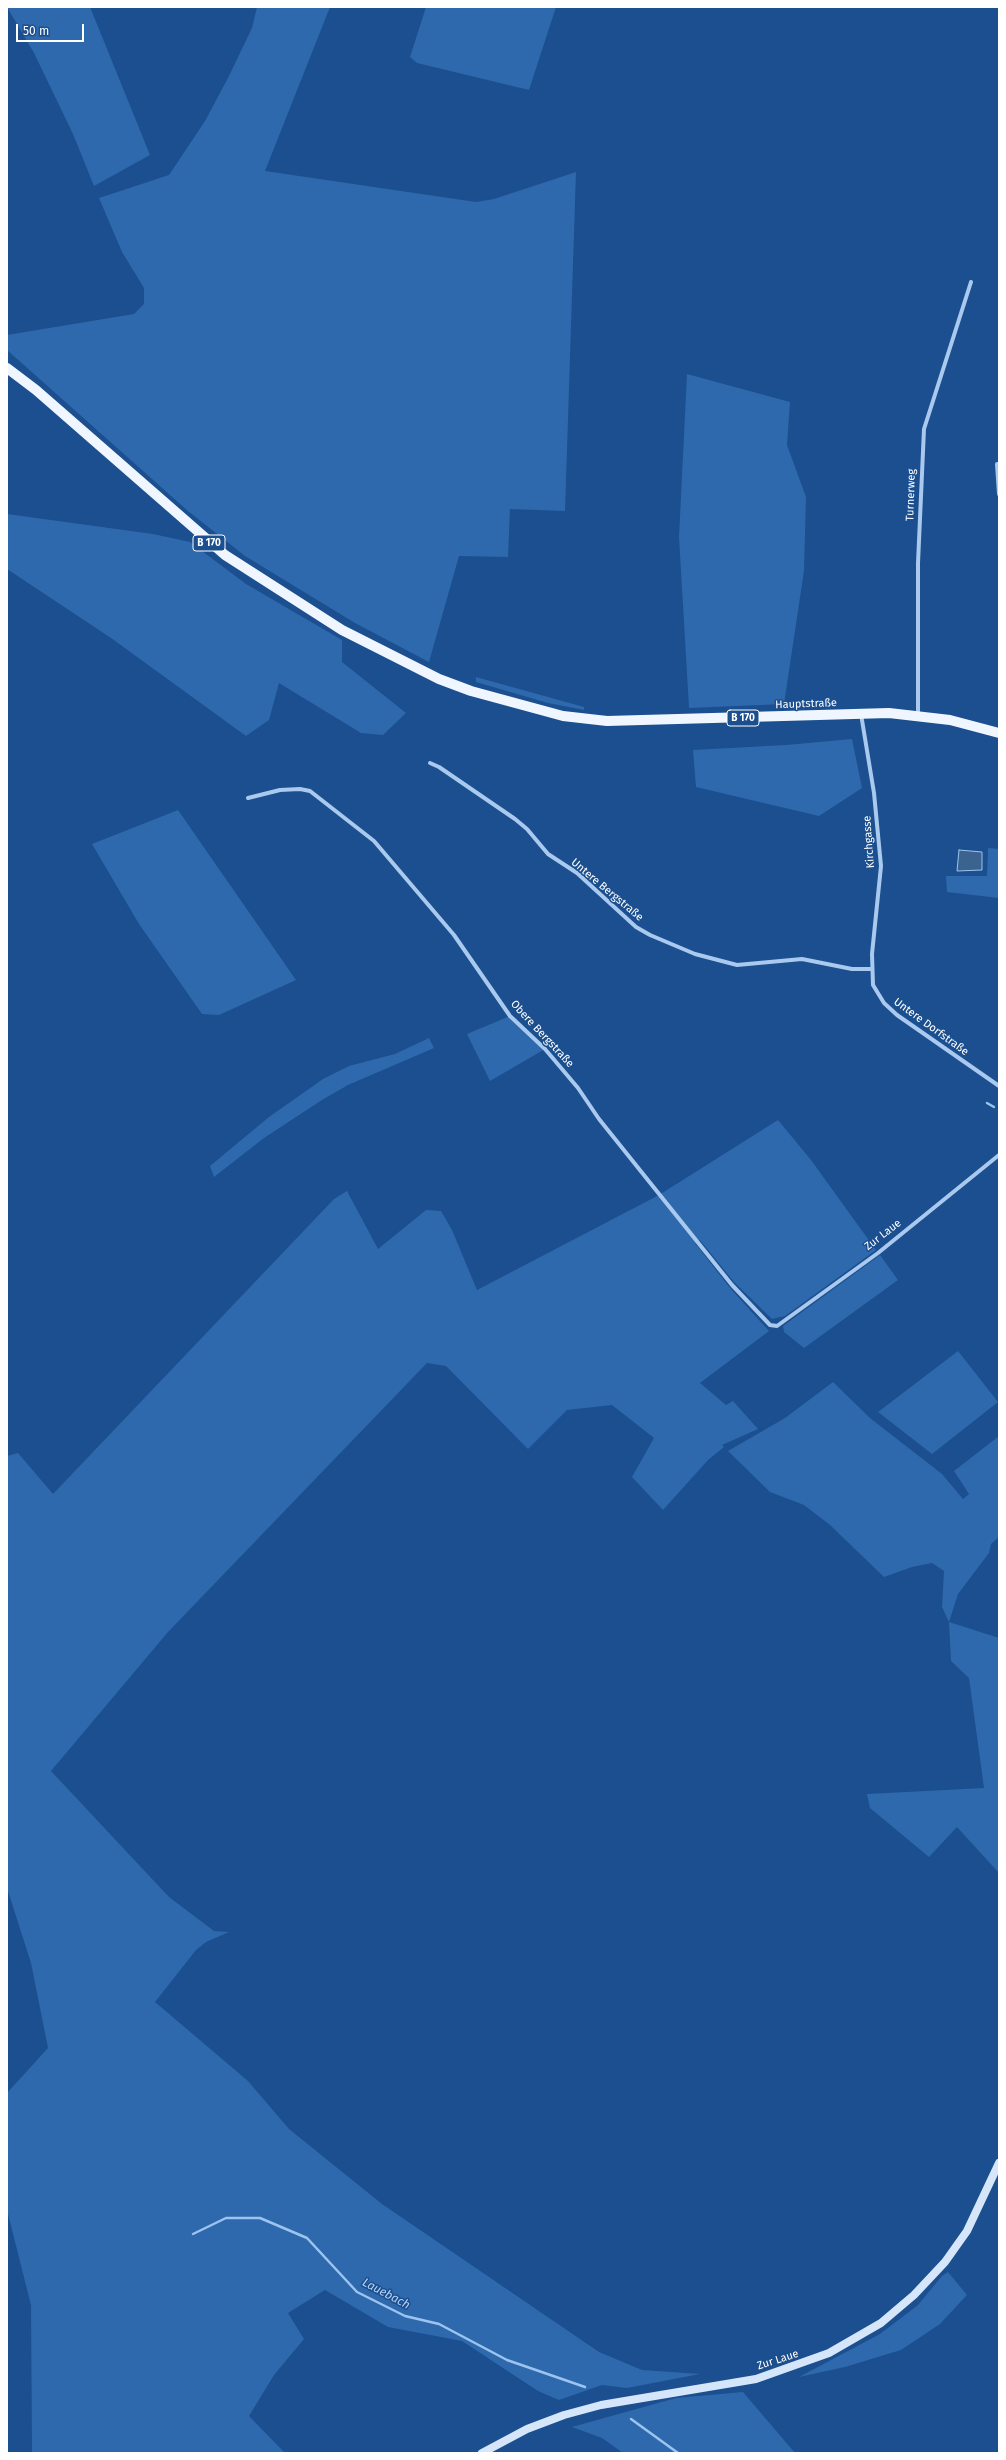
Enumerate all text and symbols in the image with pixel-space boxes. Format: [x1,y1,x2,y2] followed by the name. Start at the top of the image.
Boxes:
[18,16,86,42] scale bar
[23,24,49,38] text: 50 m
[903,469,919,521] street label: Turnerweg
[193,535,225,551] road number: B 170
[775,696,837,712] street label: Hauptstraße
[727,710,759,726] road number: B 170
[861,815,877,869] street label: Kirchgasse
[568,856,646,924] street label: Untere Bergstraße
[891,995,971,1059] street label: Untere Dorfstraße
[508,998,576,1070] street label: Obere Bergstraße
[862,1217,904,1253] street label: Zur Laue
[360,2275,412,2313] water label: Lauebach
[756,2347,800,2373] street label: Zur Laue

